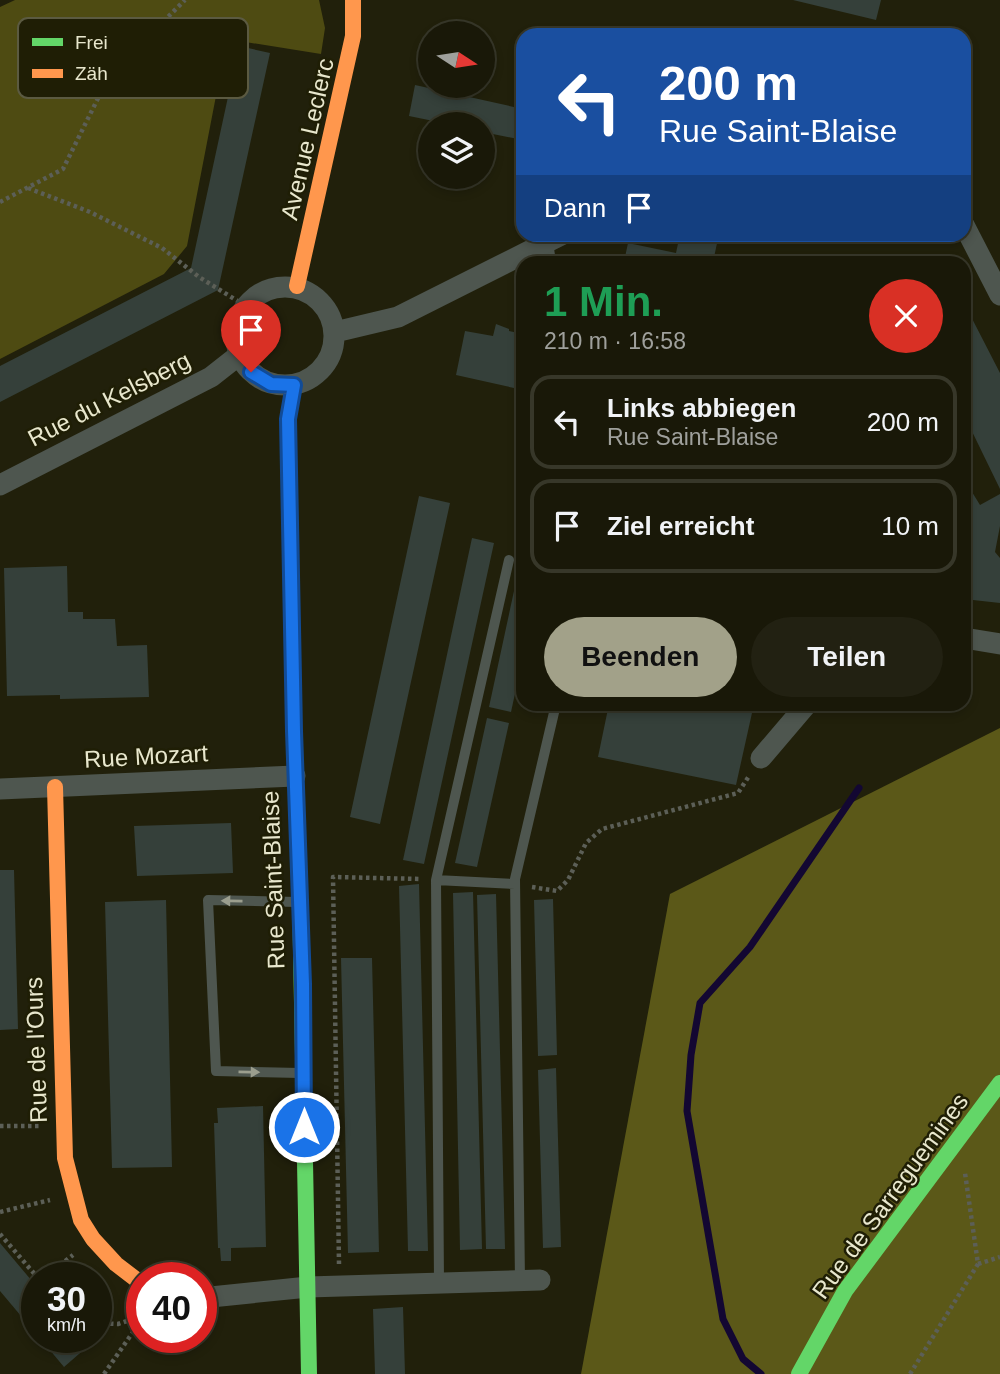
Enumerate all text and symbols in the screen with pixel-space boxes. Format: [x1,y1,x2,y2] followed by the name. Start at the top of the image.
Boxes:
[18,18,248,98] legend
[418,21,495,98] north arrow
[418,21,495,189] map controls
[75,32,108,53] text: Frei
[275,56,339,222] street label: Avenue Leclerc
[544,56,635,147] icon: left
[659,56,798,110] text: 200 m
[75,63,108,84] text: Zäh
[418,112,495,189] button: layers
[659,113,897,149] text: Rue Saint-Blaise
[620,189,658,227] icon: arrive
[544,193,606,223] text: Dann
[544,278,663,325] text: 1 Min.
[869,279,943,353] button: close
[221,300,281,372] pin
[232,311,270,349] icon: arrive
[544,328,686,354] text: 210 m · 16:58
[23,346,195,452] street label: Rue du Kelsberg
[607,393,796,423] text: Links abbiegen
[548,403,586,441] icon: left
[867,407,939,437] text: 200 m
[607,424,778,450] text: Rue Saint-Blaise
[548,507,586,545] icon: arrive
[607,511,754,541] text: Ziel erreicht
[881,511,939,541] text: 10 m
[544,617,737,697] button: Beenden
[751,617,943,697] button: Teilen
[83,739,209,773] street label: Rue Mozart
[256,790,290,970] street label: Rue Saint-Blaise
[220,895,242,907] one-way arrow
[20,977,52,1123] street label: Rue de l'Ours
[238,1066,260,1078] one-way arrow
[807,1088,973,1304] street label: Rue de Sarreguemines
[267,1090,341,1164] position arrow
[126,1262,217,1353] speed limit sign: 40
[47,1279,86,1318] text: 30
[47,1315,86,1335] text: km/h

